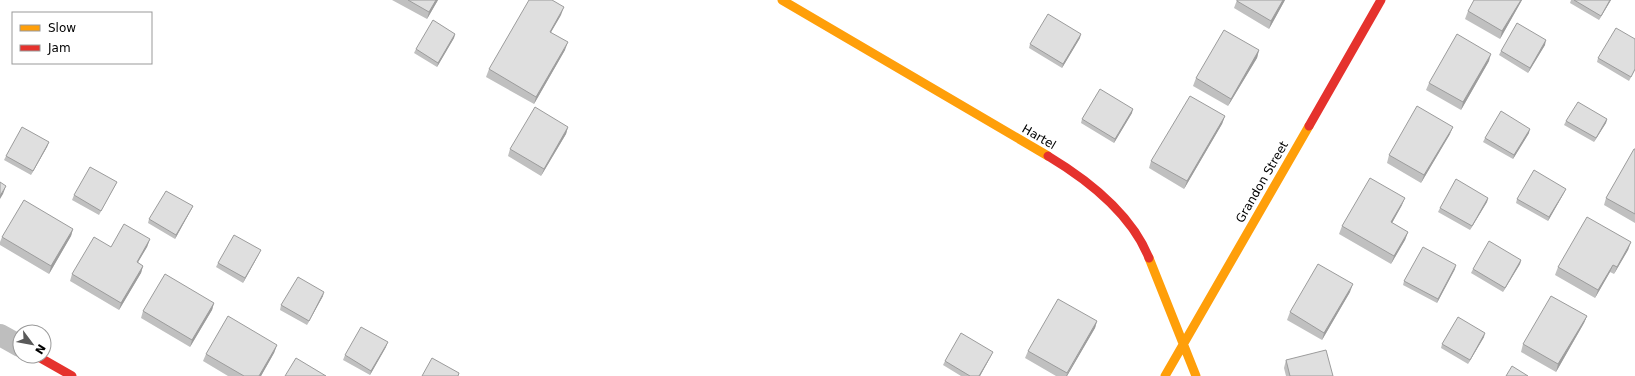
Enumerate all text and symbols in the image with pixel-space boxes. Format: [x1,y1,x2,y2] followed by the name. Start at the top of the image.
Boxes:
[12,12,152,64] legend
[48,21,76,35] text: Slow
[47,41,71,55] text: Jam
[1020,122,1058,152] street label: Hartel
[1233,138,1291,225] street label: Grandon Street
[12,324,52,364] north arrow
[32,342,48,356] text: N

